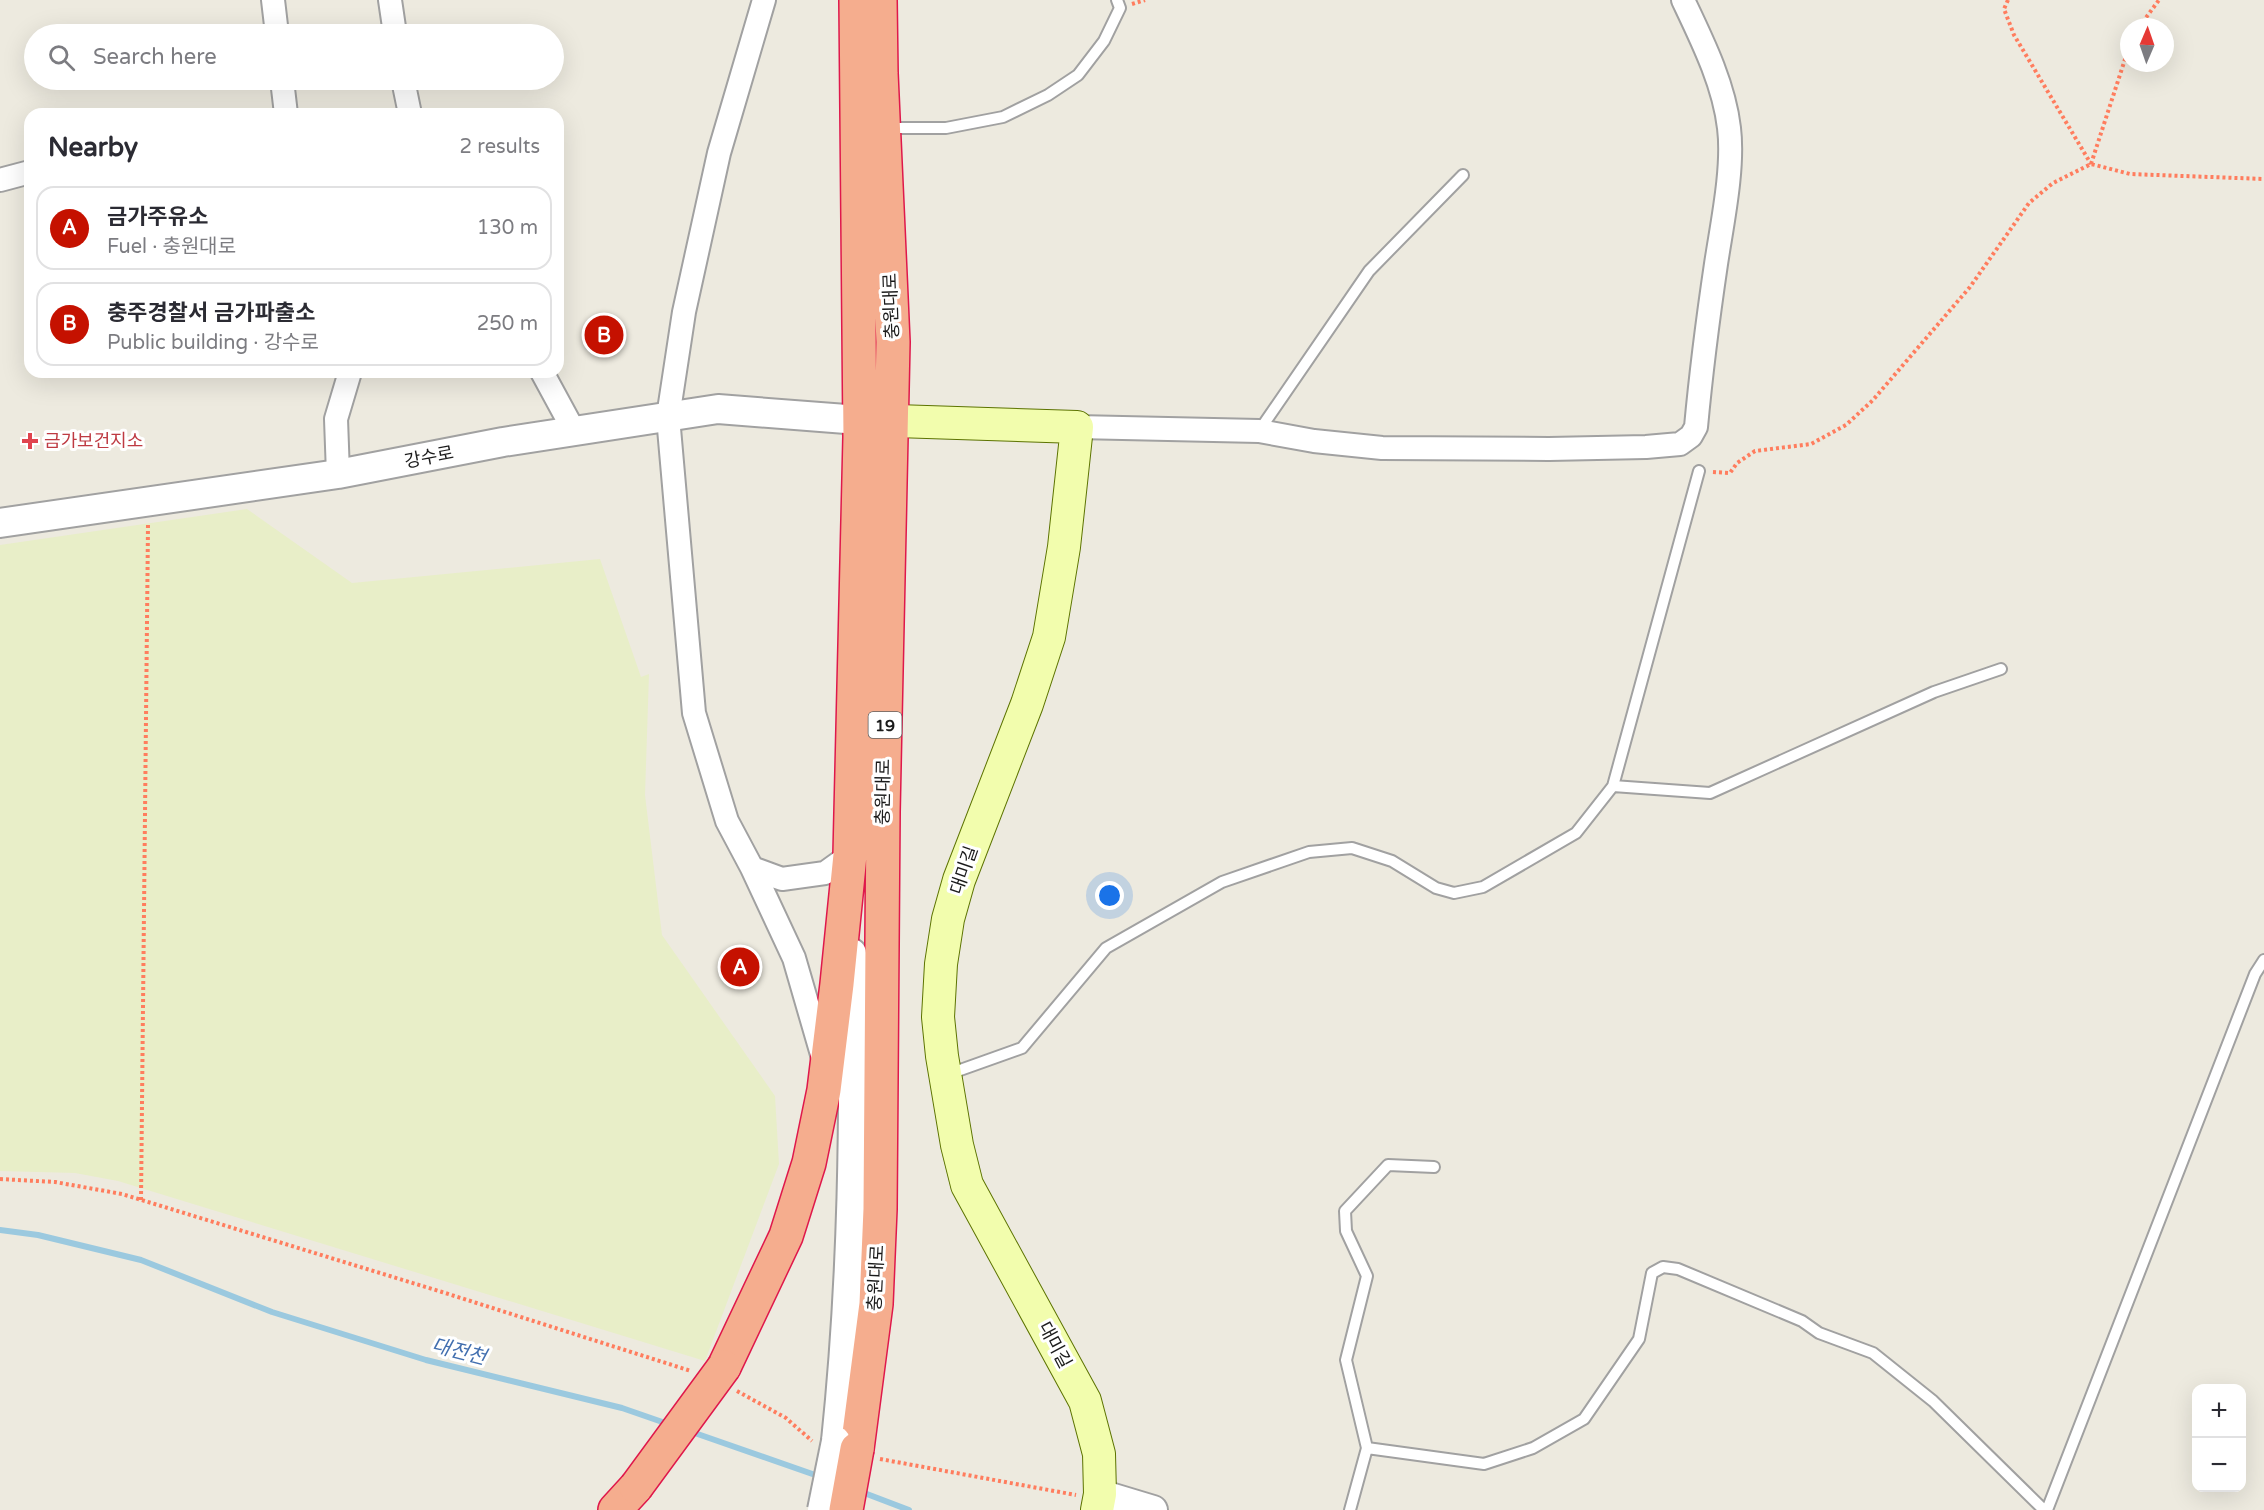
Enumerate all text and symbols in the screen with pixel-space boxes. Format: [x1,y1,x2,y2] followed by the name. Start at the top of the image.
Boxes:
[2120,18,2174,72] north arrow
[24,24,564,90] search box
[45,41,78,74] icon: search
[93,44,217,70] text: Search here
[48,132,138,163] text: Nearby
[460,135,540,159] text: 2 results
[107,204,208,230] text: 금가주유소
[62,216,77,240] text: A
[477,216,538,240] text: 130 m
[107,235,236,259] text: Fuel · 충원대로
[879,273,903,339] street label: 충원대로
[107,300,315,326] text: 충주경찰서 금가파출소
[63,312,76,336] text: B
[477,312,538,336] text: 250 m
[584,312,624,358] pin: B
[107,331,319,355] text: Public building · 강수로
[44,430,143,452] place label: 금가보건지소
[21,432,39,450] marker: 금가보건지소
[403,441,455,473] street label: 강수로
[868,712,902,738] road number: 19
[871,759,895,825] street label: 충원대로
[946,843,982,897] street label: 대미길
[1095,881,1124,910] your location
[720,944,760,990] pin: A
[863,1244,889,1312] street label: 충원대로
[1034,1318,1076,1372] street label: 대미길
[429,1334,491,1371] water label: 대전천
[2192,1384,2246,1492] map controls
[2192,1384,2246,1438] button: +
[2192,1438,2246,1492] button: −

